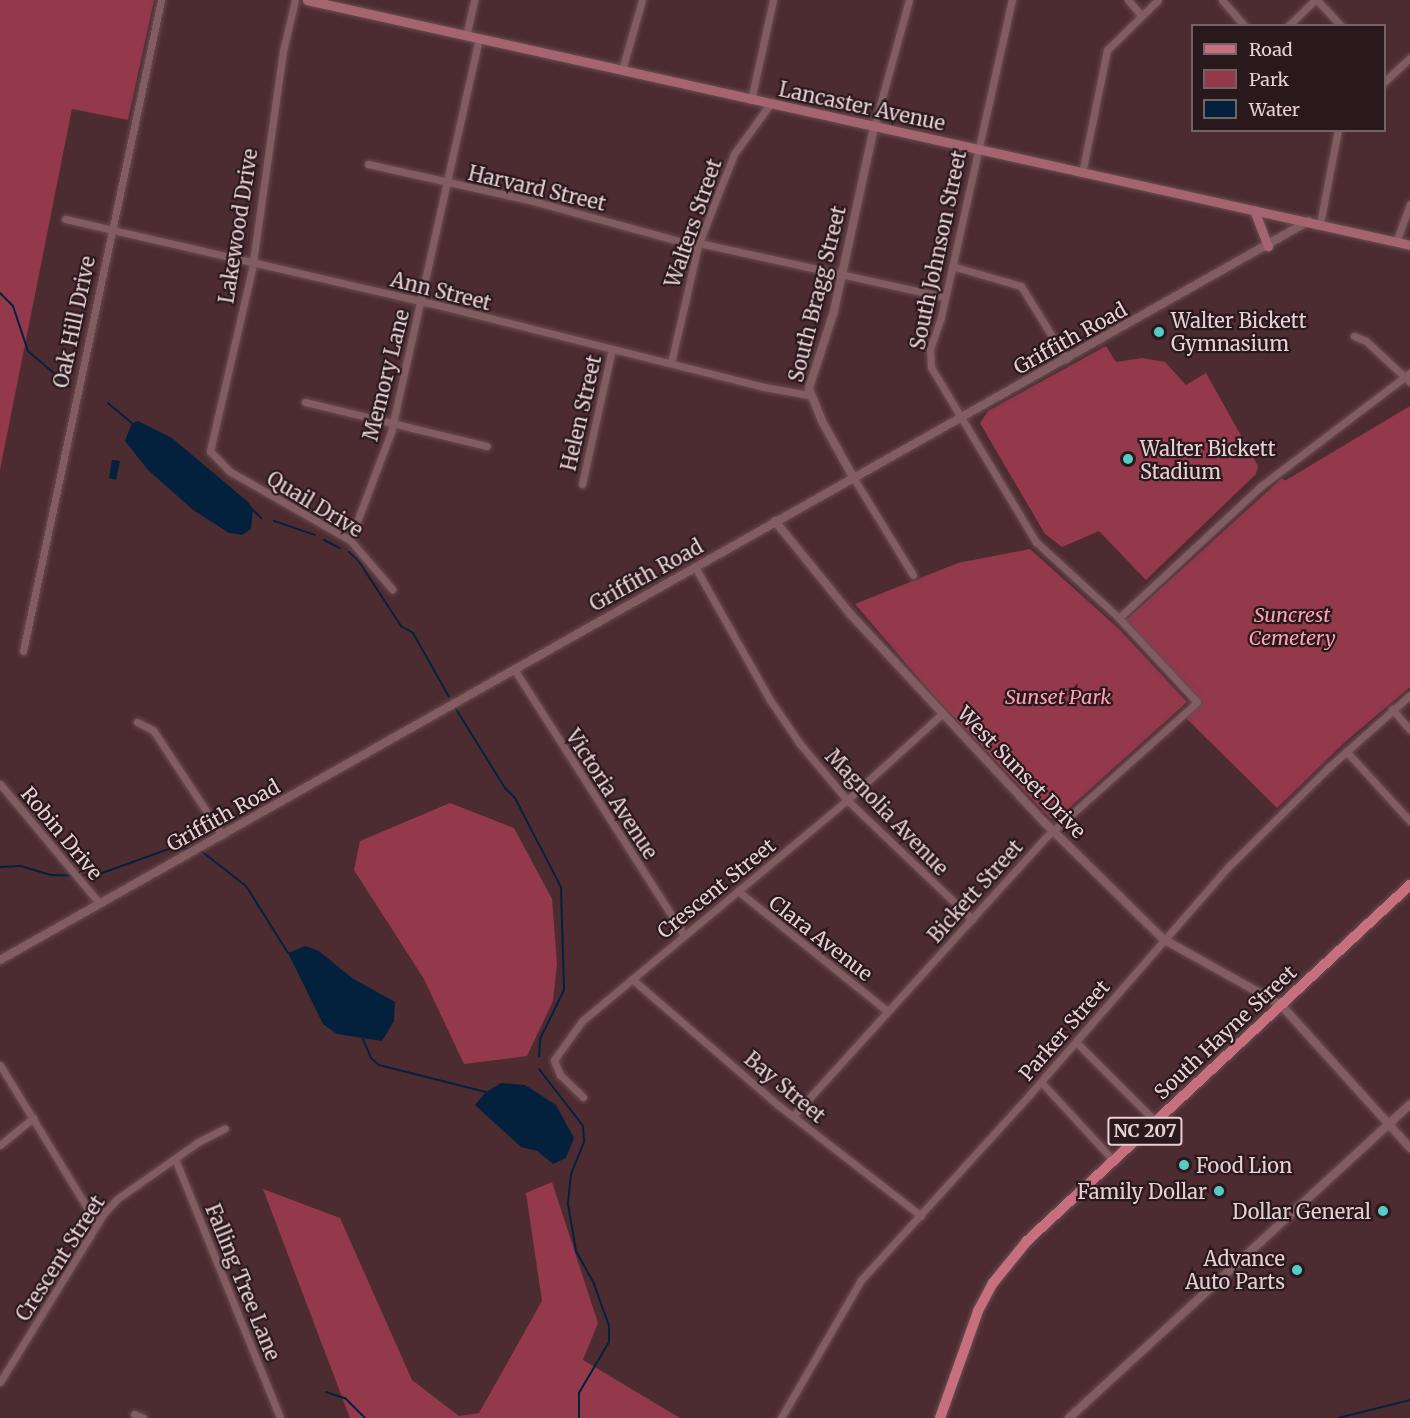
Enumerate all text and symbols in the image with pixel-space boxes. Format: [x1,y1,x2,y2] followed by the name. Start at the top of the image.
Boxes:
[1191,24,1386,132] legend
[1249,38,1293,61] text: Road
[1249,68,1289,91] text: Park
[777,77,947,135] street label: Lancaster Avenue
[1249,98,1300,121] text: Water
[214,147,262,305] street label: Lakewood Drive
[905,148,971,352] street label: South Johnson Street
[660,156,726,290] street label: Walters Street
[466,161,608,215] street label: Harvard Street
[783,203,851,385] street label: South Bragg Street
[48,254,100,390] street label: Oak Hill Drive
[388,267,494,315] street label: Ann Street
[1009,297,1131,379] street label: Griffith Road
[358,307,414,443] street label: Memory Lane
[1171,308,1306,355] place label: Walter Bickett Gymnasium
[1152,325,1166,339] marker: Walter Bickett Gymnasium
[556,353,606,473] street label: Helen Street
[1140,436,1275,483] place label: Walter Bickett Stadium
[1121,452,1135,466] marker: Walter Bickett Stadium
[263,466,367,542] street label: Quail Drive
[585,534,707,616] street label: Griffith Road
[1248,603,1336,650] park label: Suncrest Cemetery
[1005,684,1111,708] park label: Sunset Park
[953,701,1091,843] street label: West Sunset Drive
[561,725,663,863] street label: Victoria Avenue
[821,744,953,880] street label: Magnolia Avenue
[162,774,284,856] street label: Griffith Road
[16,782,108,884] street label: Robin Drive
[652,833,780,943] street label: Crescent Street
[923,835,1027,947] street label: Bickett Street
[765,890,877,986] street label: Clara Avenue
[1149,960,1301,1104] street label: South Hayne Street
[1014,975,1114,1085] street label: Parker Street
[740,1046,830,1128] street label: Bay Street
[1106,1116,1184,1146] road number: NC 207
[1196,1153,1292,1177] place label: Food Lion
[1177,1158,1191,1172] marker: Food Lion
[1077,1179,1207,1203] place label: Family Dollar
[1212,1184,1226,1198] marker: Family Dollar
[10,1191,110,1325] street label: Crescent Street
[1232,1199,1371,1223] place label: Dollar General
[201,1200,285,1364] street label: Falling Tree Lane
[1376,1204,1390,1218] marker: Dollar General
[1185,1246,1285,1293] place label: Advance Auto Parts
[1290,1263,1304,1277] marker: Advance Auto Parts

